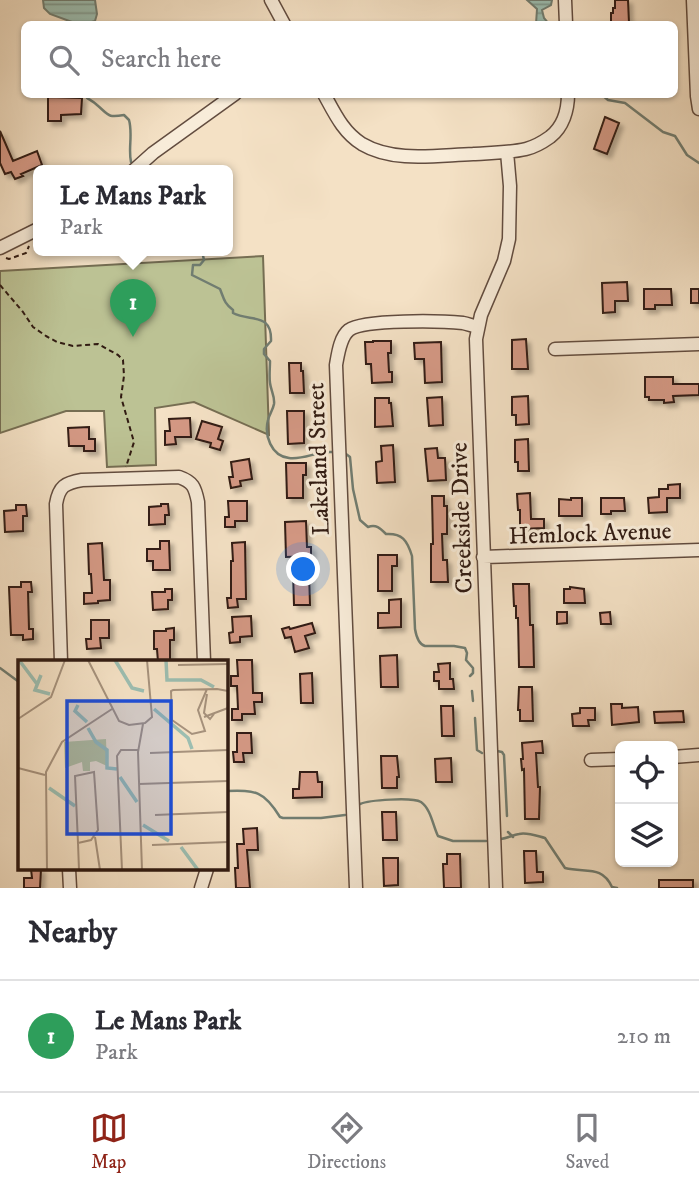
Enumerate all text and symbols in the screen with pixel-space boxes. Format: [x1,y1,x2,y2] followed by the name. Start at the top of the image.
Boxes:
[21,21,678,98] search box
[45,41,83,79] icon: search
[101,43,221,76] text: Search here
[33,165,233,256] popup
[60,180,206,213] text: Le Mans Park
[60,213,103,242] text: Park
[110,279,156,337] pin: 1
[301,382,337,536] street label: Lakeland Street
[444,442,480,594] street label: Creekside Drive
[508,516,672,552] street label: Hemlock Avenue
[286,552,320,586] your location
[18,660,228,870] inset map
[615,741,678,867] map controls
[615,741,678,804] button: locate
[615,804,678,867] button: layers
[28,915,117,952] text: Nearby
[95,1005,241,1038] text: Le Mans Park
[47,1022,55,1051] text: 1
[617,1022,671,1051] text: 210 m
[95,1038,138,1067] text: Park
[90,1109,128,1174] tab: Map
[307,1109,386,1174] tab: Directions
[566,1109,609,1174] tab: Saved

